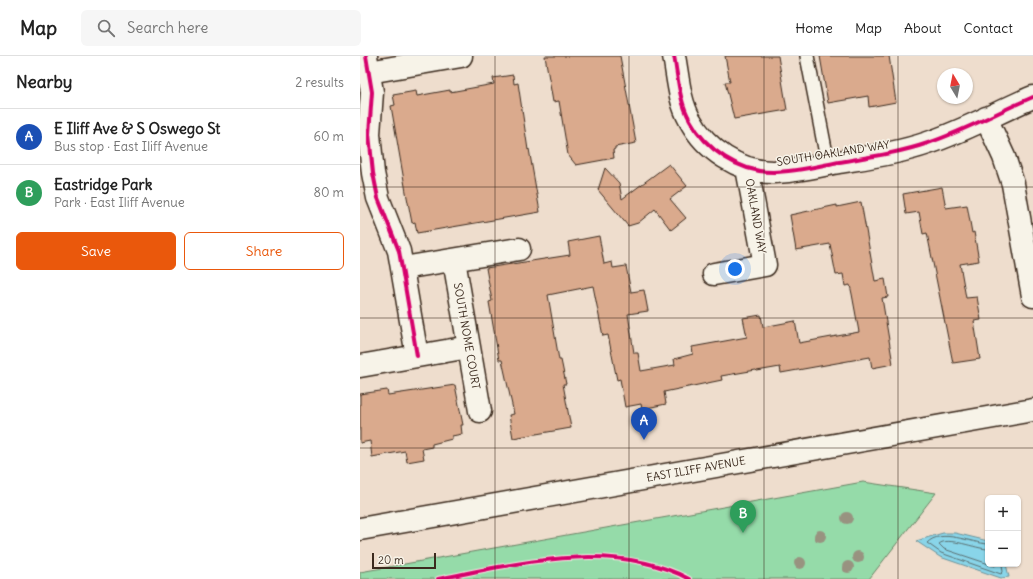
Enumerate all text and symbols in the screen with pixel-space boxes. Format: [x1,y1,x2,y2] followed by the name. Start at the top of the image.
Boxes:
[81,10,361,46] search box
[20,16,57,40] text: Map
[95,17,117,39] icon: search
[127,18,208,37] text: Search here
[795,19,833,37] text: Home
[855,19,882,37] text: Map
[904,19,942,37] text: About
[964,19,1013,37] text: Contact
[937,68,973,104] north arrow
[16,71,72,93] text: Nearby
[295,74,344,91] text: 2 results
[54,119,220,138] text: E Iliff Ave & S Oswego St
[25,128,33,145] text: A
[313,128,344,145] text: 60 m
[775,137,891,169] street label: SOUTH OAKLAND WAY
[54,138,208,155] text: Bus stop · East Iliff Avenue
[54,175,152,194] text: Eastridge Park
[743,177,769,255] street label: OAKLAND WAY
[25,184,33,201] text: B
[313,184,344,201] text: 80 m
[54,194,185,211] text: Park · East Iliff Avenue
[16,232,176,270] button: Save
[184,232,344,270] button: Share
[725,259,745,279] your location
[451,282,483,391] street label: SOUTH NOME COURT
[631,407,657,440] pin: A
[645,453,747,485] street label: EAST ILIFF AVENUE
[985,495,1021,567] map controls
[985,495,1021,531] button: +
[730,500,756,533] pin: B
[985,531,1021,567] button: −
[372,551,436,570] scale bar
[378,553,404,567] text: 20 m

